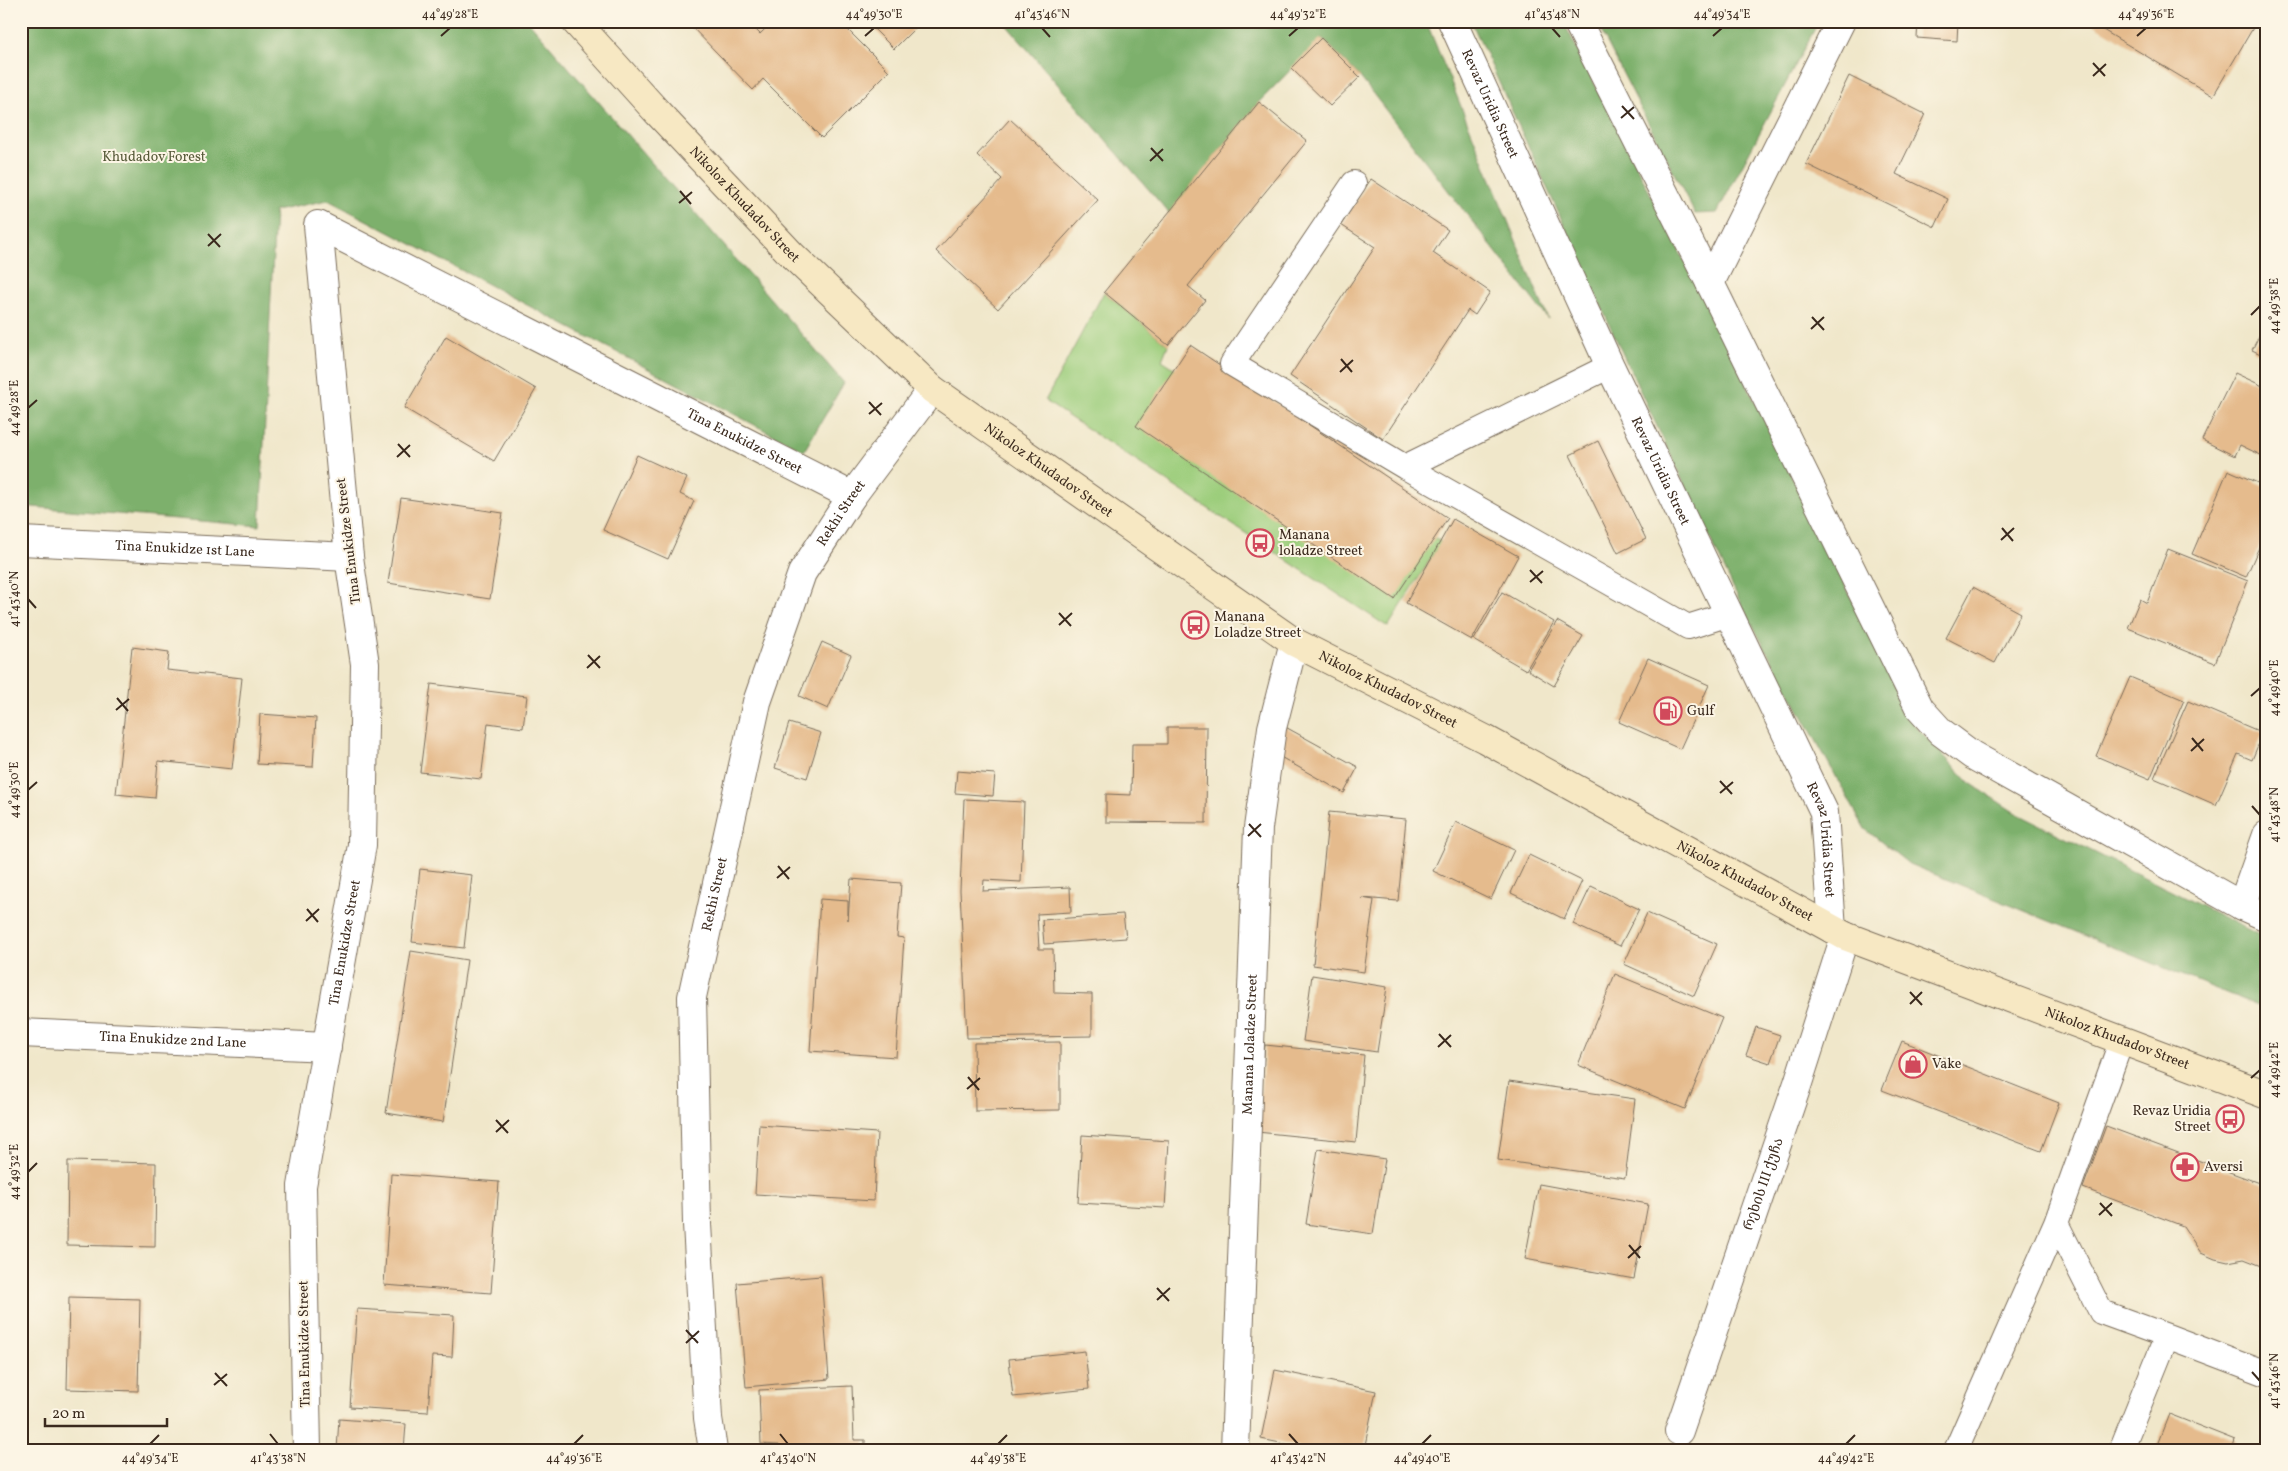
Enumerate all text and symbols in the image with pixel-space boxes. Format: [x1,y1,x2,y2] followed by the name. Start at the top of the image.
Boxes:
[422,7,478,23] text: 44°49'28"E
[846,7,902,23] text: 44°49'30"E
[1014,7,1070,23] text: 41°43'46"N
[1270,7,1326,23] text: 44°49'32"E
[1524,7,1580,23] text: 41°43'48"N
[1694,7,1750,23] text: 44°49'34"E
[2118,7,2174,23] text: 44°49'36"E
[1457,46,1523,162] street label: Revaz Uridia Street
[685,142,804,267] street label: Nikoloz Khudadov Street
[102,148,206,167] park label: Khudadov Forest
[2267,278,2283,334] text: 44°49'38"E
[7,380,23,436] text: 44°49'28"E
[683,404,806,479] street label: Tina Enukidze Street
[1626,414,1695,529] street label: Revaz Uridia Street
[980,419,1117,522] street label: Nikoloz Khudadov Street
[812,476,870,550] street label: Rekhi Street
[332,477,366,605] street label: Tina Enukidze Street
[1279,526,1363,561] place label: Manana loladze Street
[1245,528,1275,558] bus stop icon: Manana loladze Street
[115,536,255,562] street label: Tina Enukidze 1st Lane
[7,571,23,627] text: 41°43'40"N
[1214,608,1301,643] place label: Manana Loladze Street
[1180,610,1210,640] bus stop icon: Manana Loladze Street
[1315,647,1461,733] street label: Nikoloz Khudadov Street
[2267,660,2283,716] text: 44°49'40"E
[1653,696,1683,726] fuel station icon: Gulf
[1687,702,1715,721] place label: Gulf
[7,762,23,818] text: 44°49'30"E
[1801,779,1839,898] street label: Revaz Uridia Street
[2267,787,2283,843] text: 41°43'48"N
[1673,836,1817,926] street label: Nikoloz Khudadov Street
[697,855,732,933] street label: Rekhi Street
[324,878,365,1007] street label: Tina Enukidze Street
[1238,973,1262,1115] street label: Manana Loladze Street
[2042,1003,2192,1074] street label: Nikoloz Khudadov Street
[99,1027,247,1053] street label: Tina Enukidze 2nd Lane
[2267,1042,2283,1098] text: 44°49'42"E
[1898,1049,1928,1079] shop icon: Vake
[1932,1055,1962,1074] place label: Vake
[2132,1102,2211,1137] place label: Revaz Uridia Street
[2215,1104,2245,1134] bus stop icon: Revaz Uridia Street
[1739,1135,1788,1233] street label: რეხის III ქუჩა
[7,1144,23,1200] text: 44°49'32"E
[2170,1152,2200,1182] pharmacy icon: Aversi
[2204,1158,2243,1177] place label: Aversi
[294,1280,316,1408] street label: Tina Enukidze Street
[2267,1353,2283,1409] text: 41°43'46"N
[45,1396,168,1428] scale bar
[52,1404,85,1425] text: 20 m
[122,1451,178,1467] text: 44°49'34"E
[250,1451,306,1467] text: 41°43'38"N
[546,1451,602,1467] text: 44°49'36"E
[760,1451,816,1467] text: 41°43'40"N
[970,1451,1026,1467] text: 44°49'38"E
[1270,1451,1326,1467] text: 41°43'42"N
[1394,1451,1450,1467] text: 44°49'40"E
[1818,1451,1874,1467] text: 44°49'42"E

